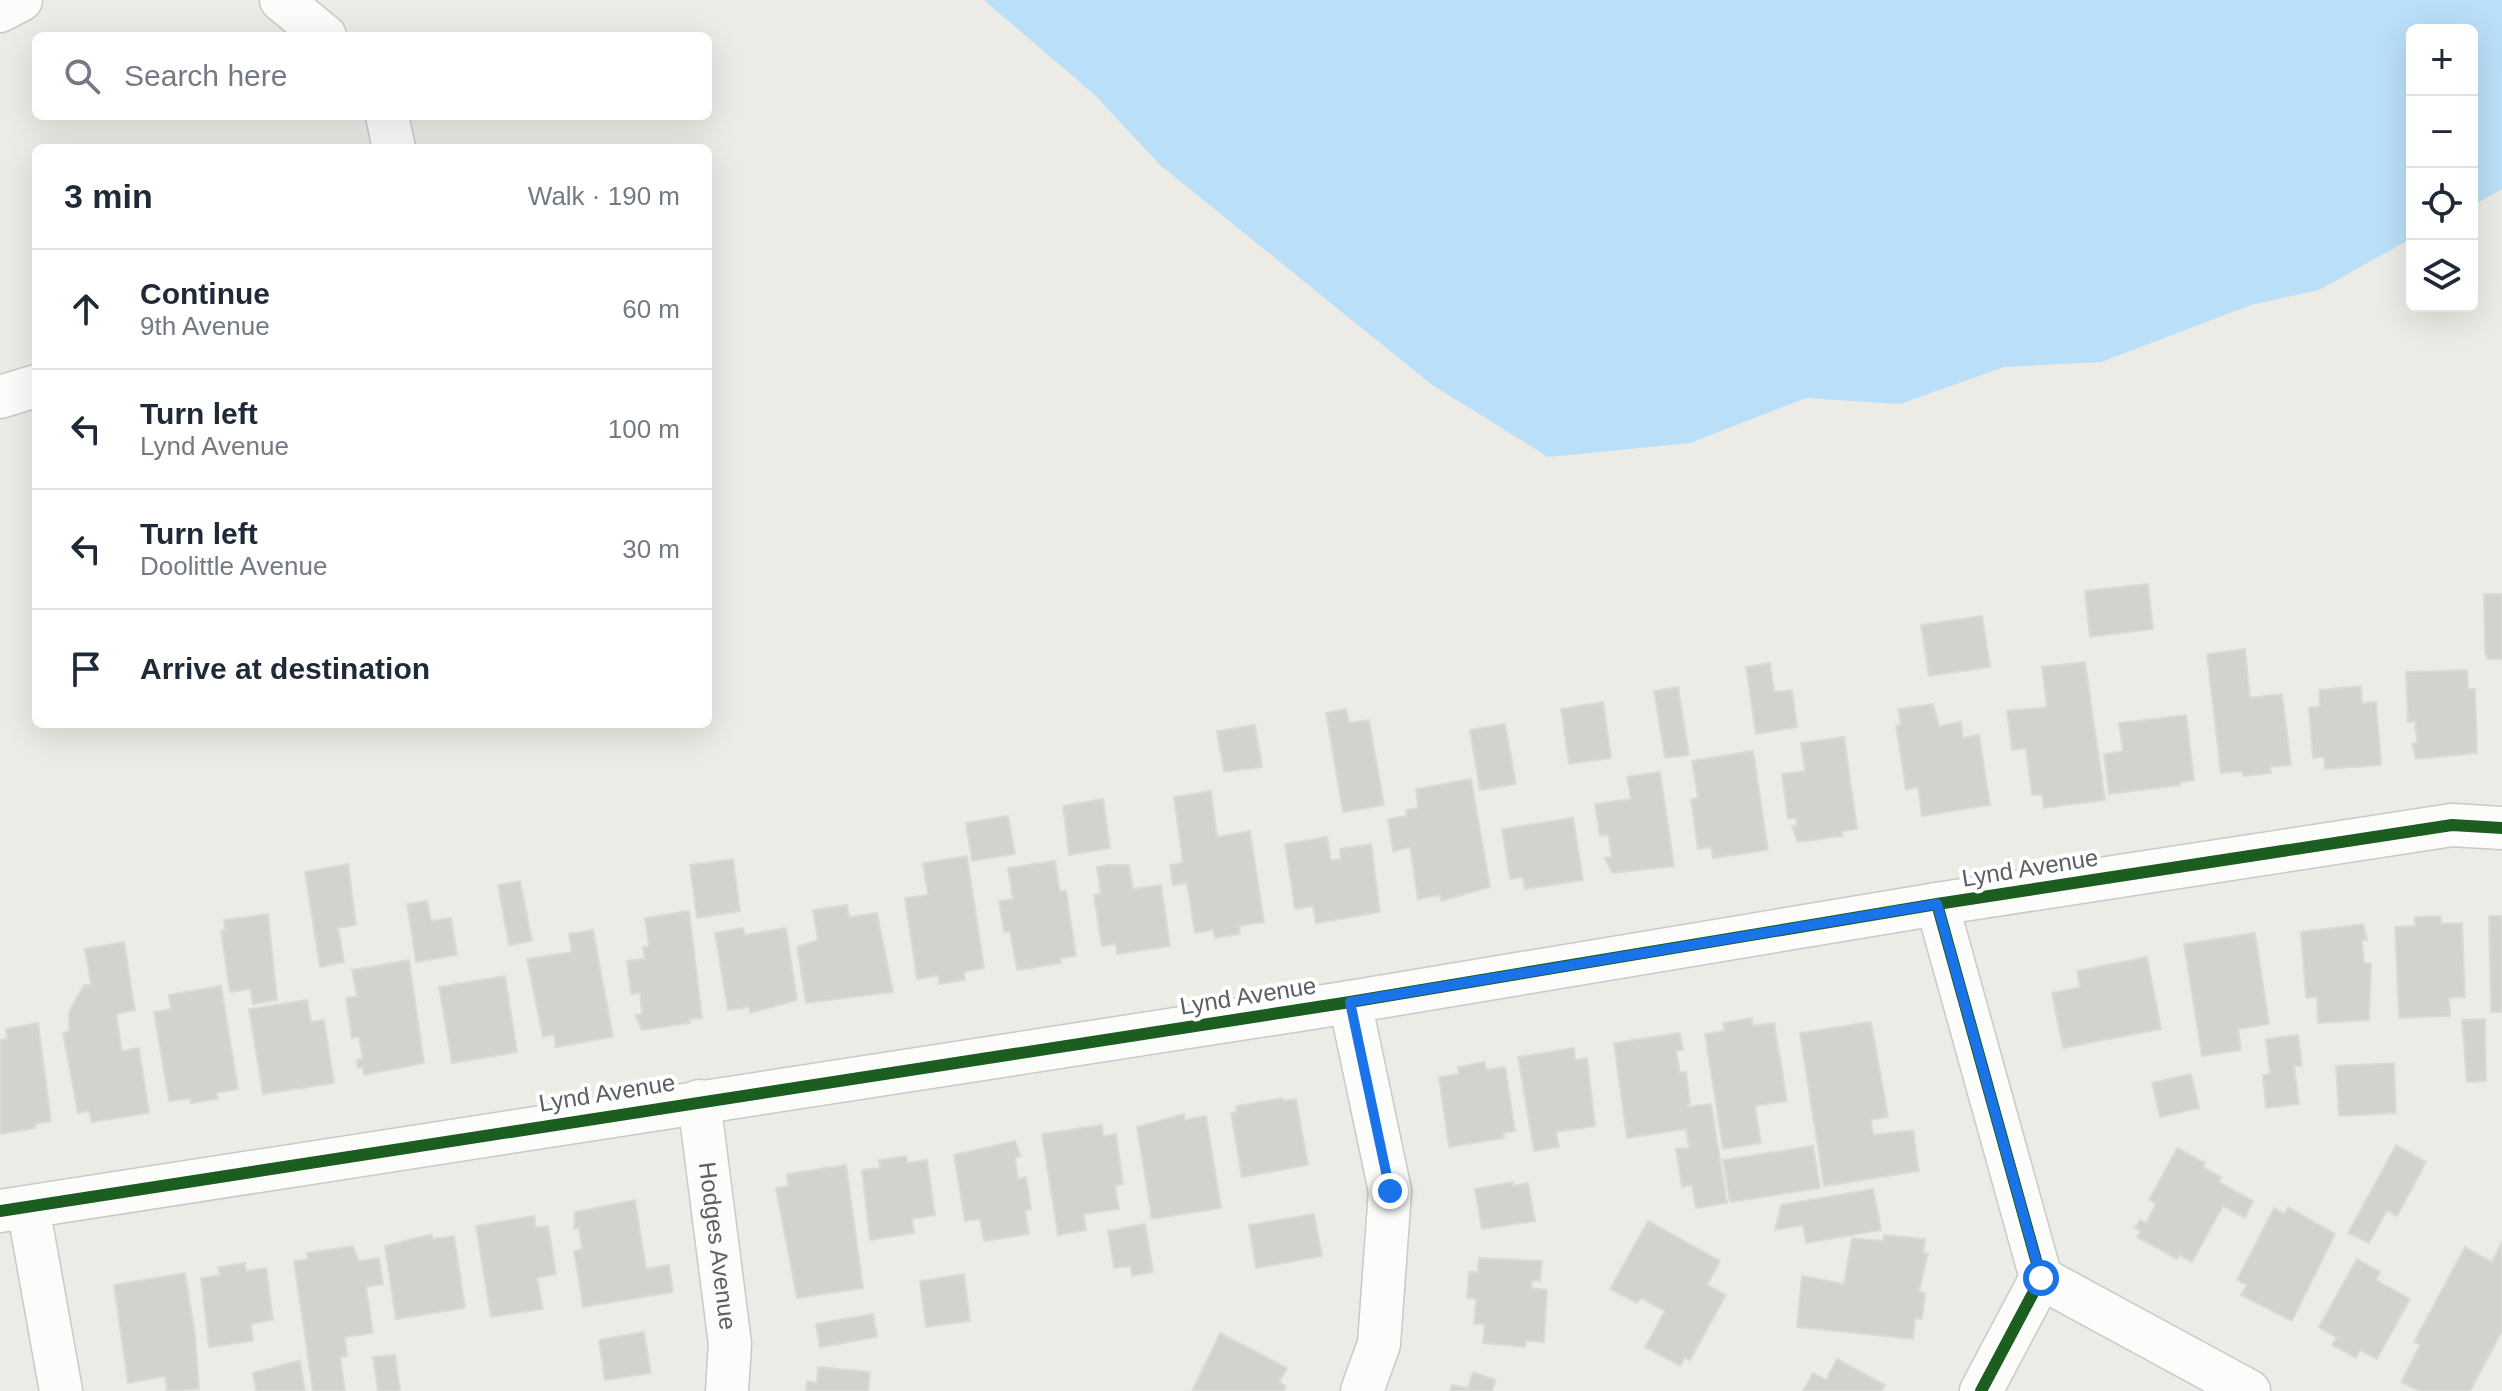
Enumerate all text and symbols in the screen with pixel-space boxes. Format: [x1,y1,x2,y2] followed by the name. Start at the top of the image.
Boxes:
[2406,24,2478,312] map controls
[2406,24,2478,96] button: +
[32,32,712,120] search box
[60,54,104,98] icon: search
[124,59,287,92] text: Search here
[2406,96,2478,168] button: −
[2406,168,2478,240] button: locate
[64,177,153,215] text: 3 min
[528,181,680,211] text: Walk · 190 m
[2406,240,2478,312] button: layers
[140,277,270,310] text: Continue
[64,287,108,331] icon: ahead
[622,294,680,324] text: 60 m
[140,311,270,341] text: 9th Avenue
[140,397,258,430] text: Turn left
[64,407,108,451] icon: left
[608,414,680,444] text: 100 m
[140,431,289,461] text: Lynd Avenue
[140,517,258,550] text: Turn left
[64,527,108,571] icon: left
[622,534,680,564] text: 30 m
[140,551,327,581] text: Doolittle Avenue
[64,647,108,691] icon: arrive
[140,652,430,685] text: Arrive at destination
[1960,843,2100,892] street label: Lynd Avenue
[1178,971,1318,1020] street label: Lynd Avenue
[537,1068,677,1117] street label: Lynd Avenue
[694,1160,742,1331] street label: Hodges Avenue
[1372,1173,1408,1209] route end
[2023,1260,2059,1296] route start

